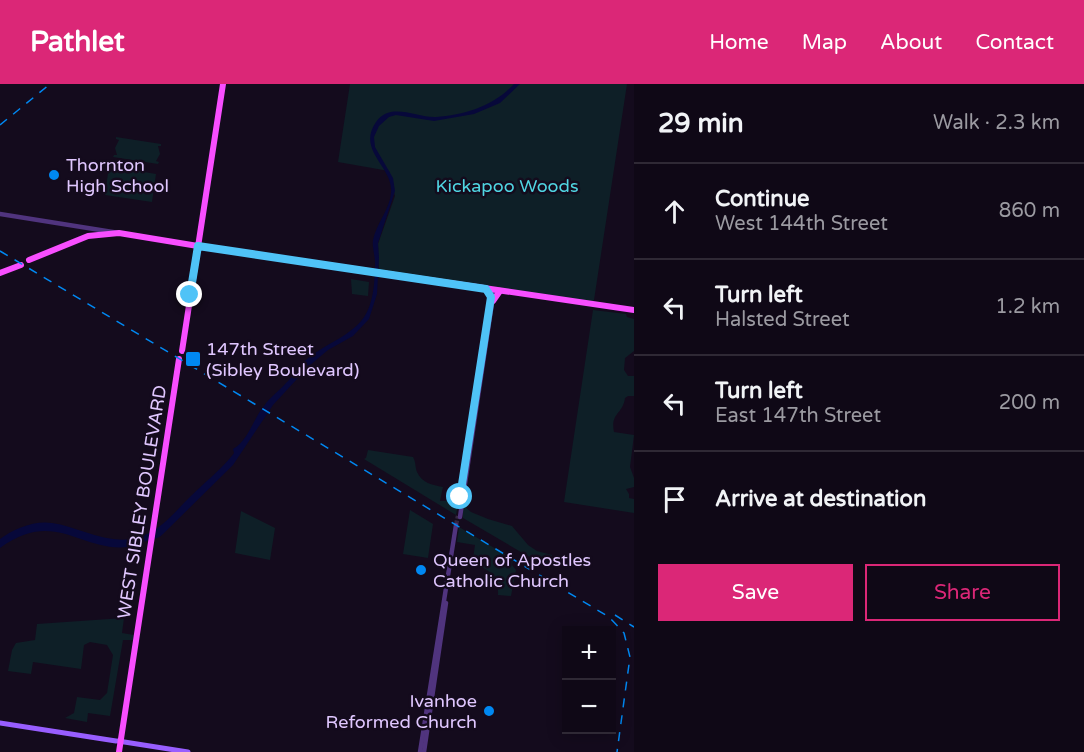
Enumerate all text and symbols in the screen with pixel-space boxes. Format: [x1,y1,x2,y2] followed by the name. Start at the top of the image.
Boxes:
[30,25,125,59] text: Pathlet
[709,30,769,55] text: Home
[802,30,847,55] text: Map
[880,30,942,55] text: About
[975,30,1054,55] text: Contact
[658,108,744,139] text: 29 min
[933,111,1060,135] text: Walk · 2.3 km
[66,154,169,197] place label: Thornton High School
[47,168,61,182] marker: Thornton High School
[435,175,579,197] park label: Kickapoo Woods
[715,186,810,212] text: Continue
[658,195,691,228] icon: ahead
[999,199,1060,223] text: 860 m
[715,212,888,236] text: West 144th Street
[176,281,202,307] route end
[715,282,803,308] text: Turn left
[658,291,691,324] icon: left
[995,295,1060,319] text: 1.2 km
[715,308,850,332] text: Halsted Street
[206,338,359,381] place label: 147th Street (Sibley Boulevard)
[184,350,202,368] marker: 147th Street (Sibley Boulevard)
[715,378,803,404] text: Turn left
[113,383,171,621] street label: WEST SIBLEY BOULEVARD
[658,387,691,420] icon: left
[999,391,1060,415] text: 200 m
[715,404,881,428] text: East 147th Street
[446,483,472,509] route start
[658,483,691,516] icon: arrive
[715,486,926,512] text: Arrive at destination
[433,549,591,592] place label: Queen of Apostles Catholic Church
[414,563,428,577] marker: Queen of Apostles Catholic Church
[658,564,853,621] button: Save
[865,564,1060,621] button: Share
[562,626,616,734] map controls
[562,626,616,680] button: +
[562,680,616,734] button: −
[326,690,477,733] place label: Ivanhoe Reformed Church
[482,704,496,718] marker: Ivanhoe Reformed Church

